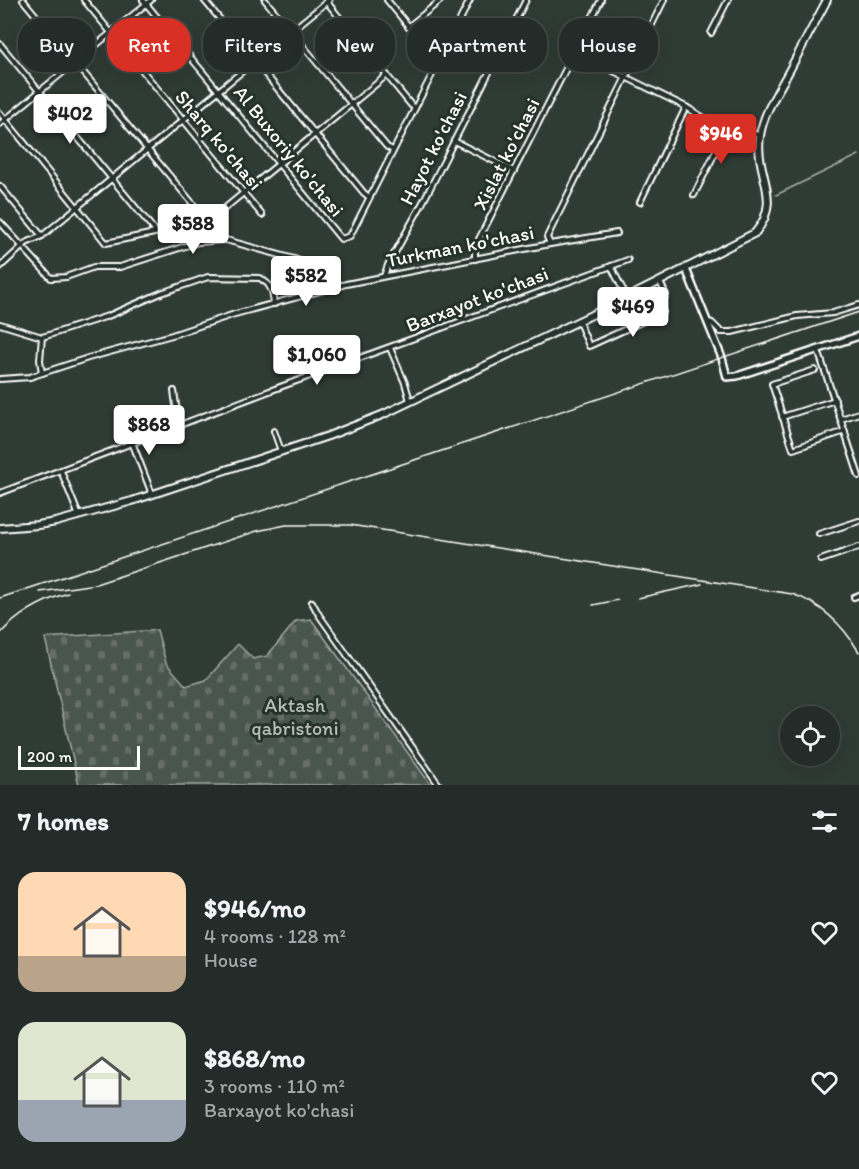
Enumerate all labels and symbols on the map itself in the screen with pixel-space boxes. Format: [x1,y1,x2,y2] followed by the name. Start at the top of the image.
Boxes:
[229,81,349,221] street label: Al Buxoriy ko'chasi
[170,85,268,195] street label: Sharq ko'chasi
[394,87,472,209] street label: Hayot ko'chasi
[34,94,106,145] pin: $402
[467,94,545,214] street label: Xislat ko'chasi
[685,114,757,165] pin: $946
[157,204,229,255] pin: $588
[384,220,536,272] street label: Turkman ko'chasi
[270,256,342,307] pin: $582
[403,261,551,337] street label: Barxayot ko'chasi
[597,287,669,338] pin: $469
[268,335,366,386] pin: $1,060
[113,405,185,456] pin: $868
[251,693,339,740] park label: Aktash qabristoni
[18,743,140,770] scale bar

